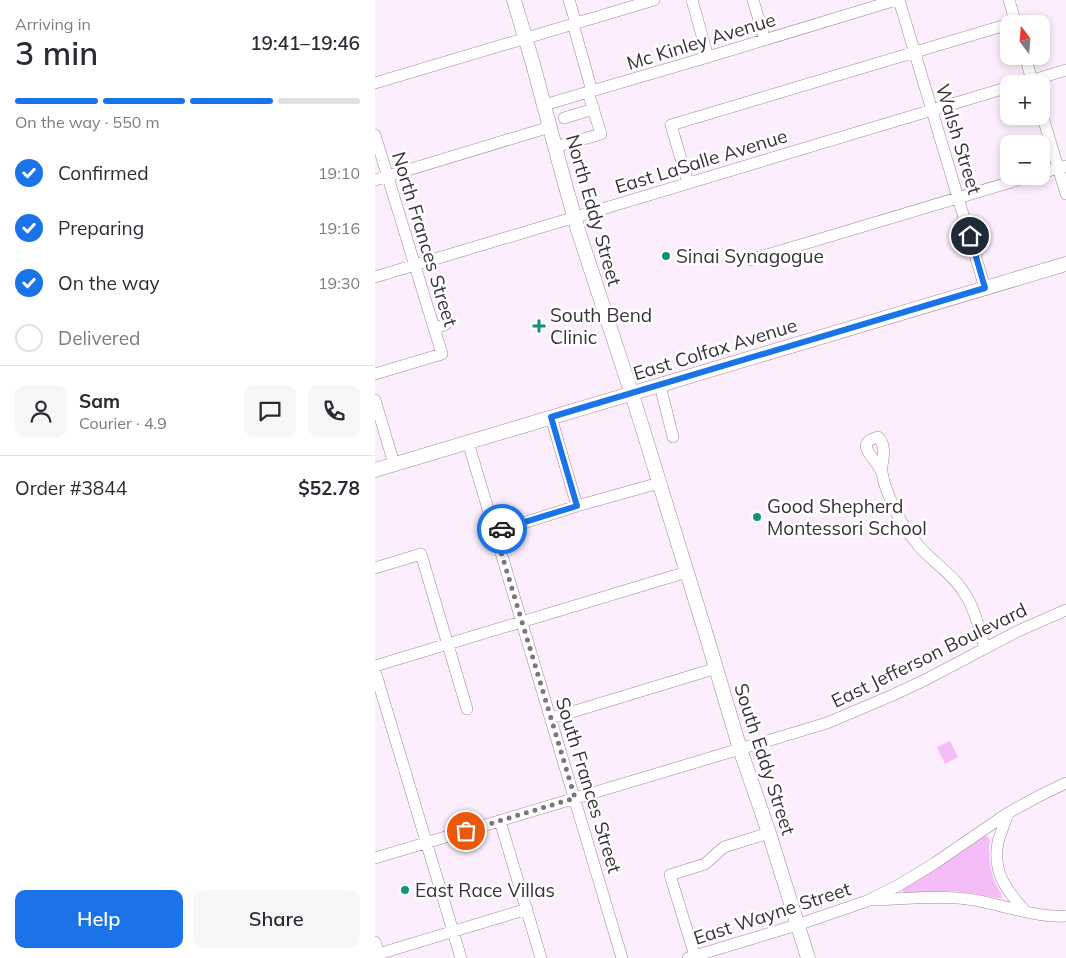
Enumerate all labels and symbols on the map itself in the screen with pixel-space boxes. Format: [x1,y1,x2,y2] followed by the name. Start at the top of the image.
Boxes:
[624,7,778,75] street label: Mc Kinley Avenue
[1000,15,1050,65] north arrow
[931,81,987,197] street label: Walsh Street
[612,123,790,199] street label: East LaSalle Avenue
[561,131,627,289] street label: North Eddy Street
[387,149,463,330] street label: North Frances Street
[949,215,991,257] pin
[676,244,824,268] place label: Sinai Synagogue
[660,250,672,262] marker: Sinai Synagogue
[550,303,652,349] place label: South Bend Clinic
[630,313,800,385] street label: East Colfax Avenue
[532,319,546,333] marker: South Bend Clinic
[767,494,927,540] place label: Good Shepherd Montessori School
[477,504,527,554] courier
[751,511,763,523] marker: Good Shepherd Montessori School
[827,597,1031,713] street label: East Jefferson Boulevard
[729,680,801,838] street label: South Eddy Street
[551,694,627,876] street label: South Frances Street
[445,810,487,852] pin
[690,876,854,950] street label: East Wayne Street
[415,878,555,902] place label: East Race Villas
[399,884,411,896] marker: East Race Villas

